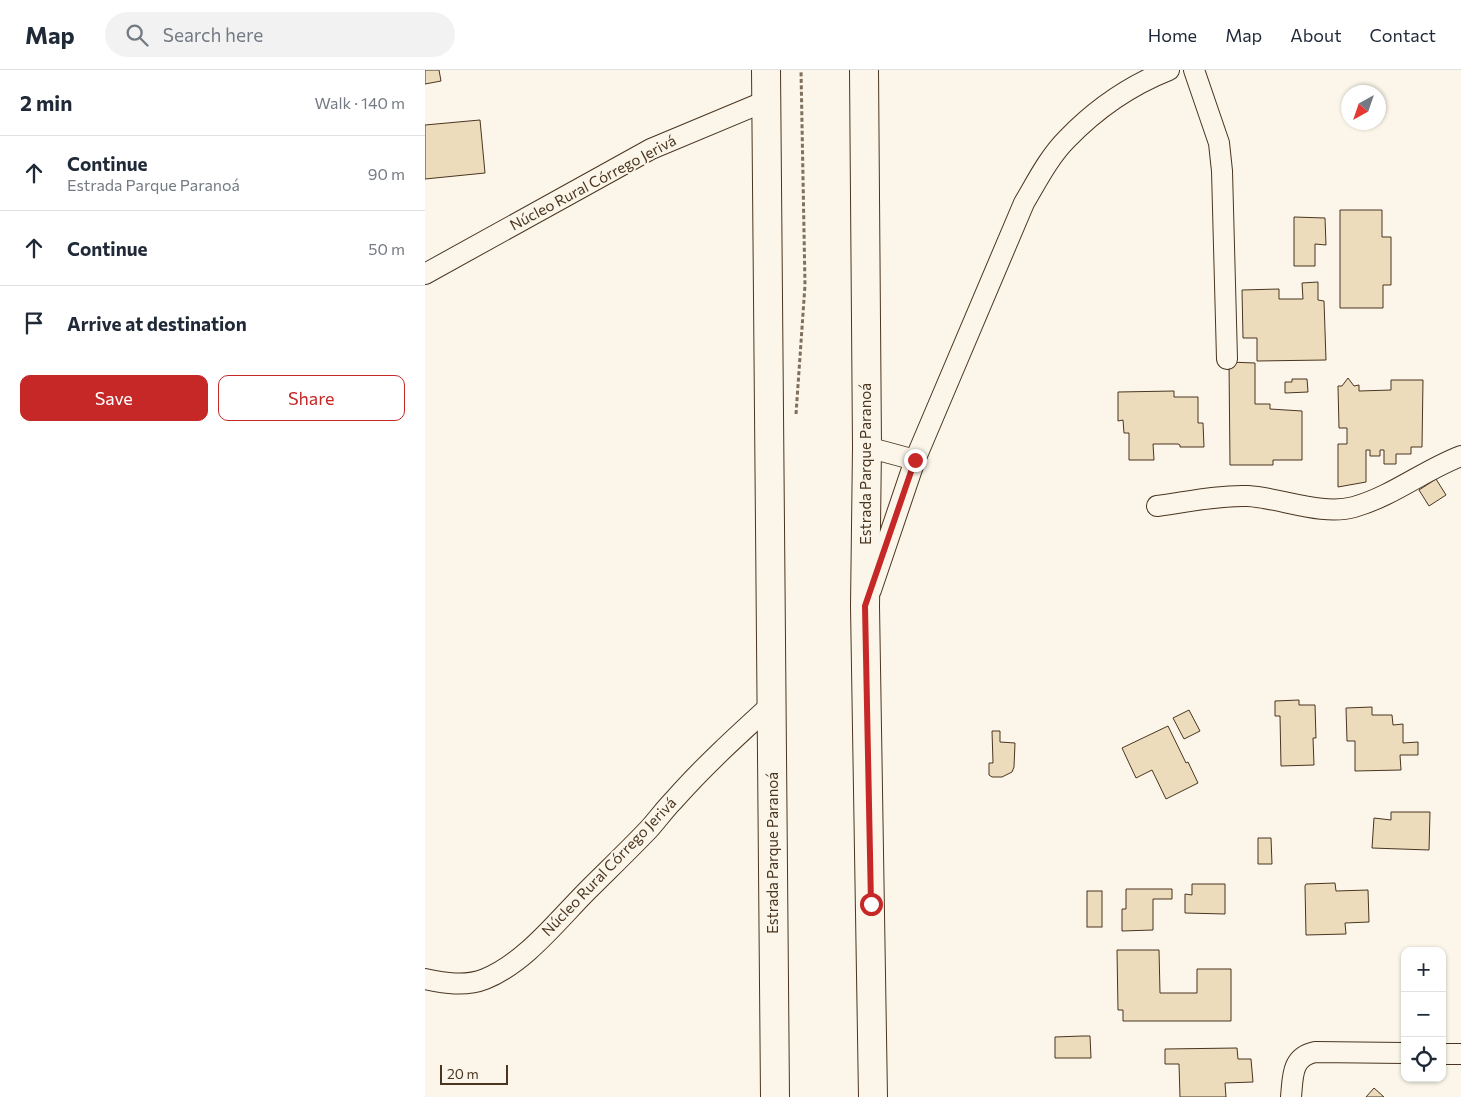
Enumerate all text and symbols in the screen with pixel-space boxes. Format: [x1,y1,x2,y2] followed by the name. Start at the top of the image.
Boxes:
[105,12,455,57] search box
[25,20,75,49] text: Map
[123,21,151,49] icon: search
[163,23,263,46] text: Search here
[1148,24,1197,46] text: Home
[1225,24,1262,46] text: Map
[1290,24,1342,46] text: About
[1370,24,1436,46] text: Contact
[1341,85,1386,130] north arrow
[20,90,72,115] text: 2 min
[315,93,405,112] text: Walk · 140 m
[506,131,679,234] street label: Núcleo Rural Córrego Jerivá
[67,152,147,175] text: Continue
[20,159,48,187] icon: ahead
[368,164,405,183] text: 90 m
[67,175,240,194] text: Estrada Parque Paranoá
[20,234,48,262] icon: ahead
[67,237,147,260] text: Continue
[368,239,405,258] text: 50 m
[20,309,48,337] icon: arrive
[67,312,247,335] text: Arrive at destination
[20,375,208,421] button: Save
[218,375,405,421] button: Share
[856,383,874,545] street label: Estrada Parque Paranoá
[904,449,927,472] route end
[763,772,781,934] street label: Estrada Parque Paranoá
[537,793,679,939] street label: Núcleo Rural Córrego Jerivá
[860,893,883,916] route start
[1401,947,1446,1082] map controls
[1401,947,1446,992] button: +
[1401,992,1446,1037] button: −
[1401,1037,1446,1082] button: locate
[440,1062,507,1085] scale bar
[447,1065,479,1082] text: 20 m

